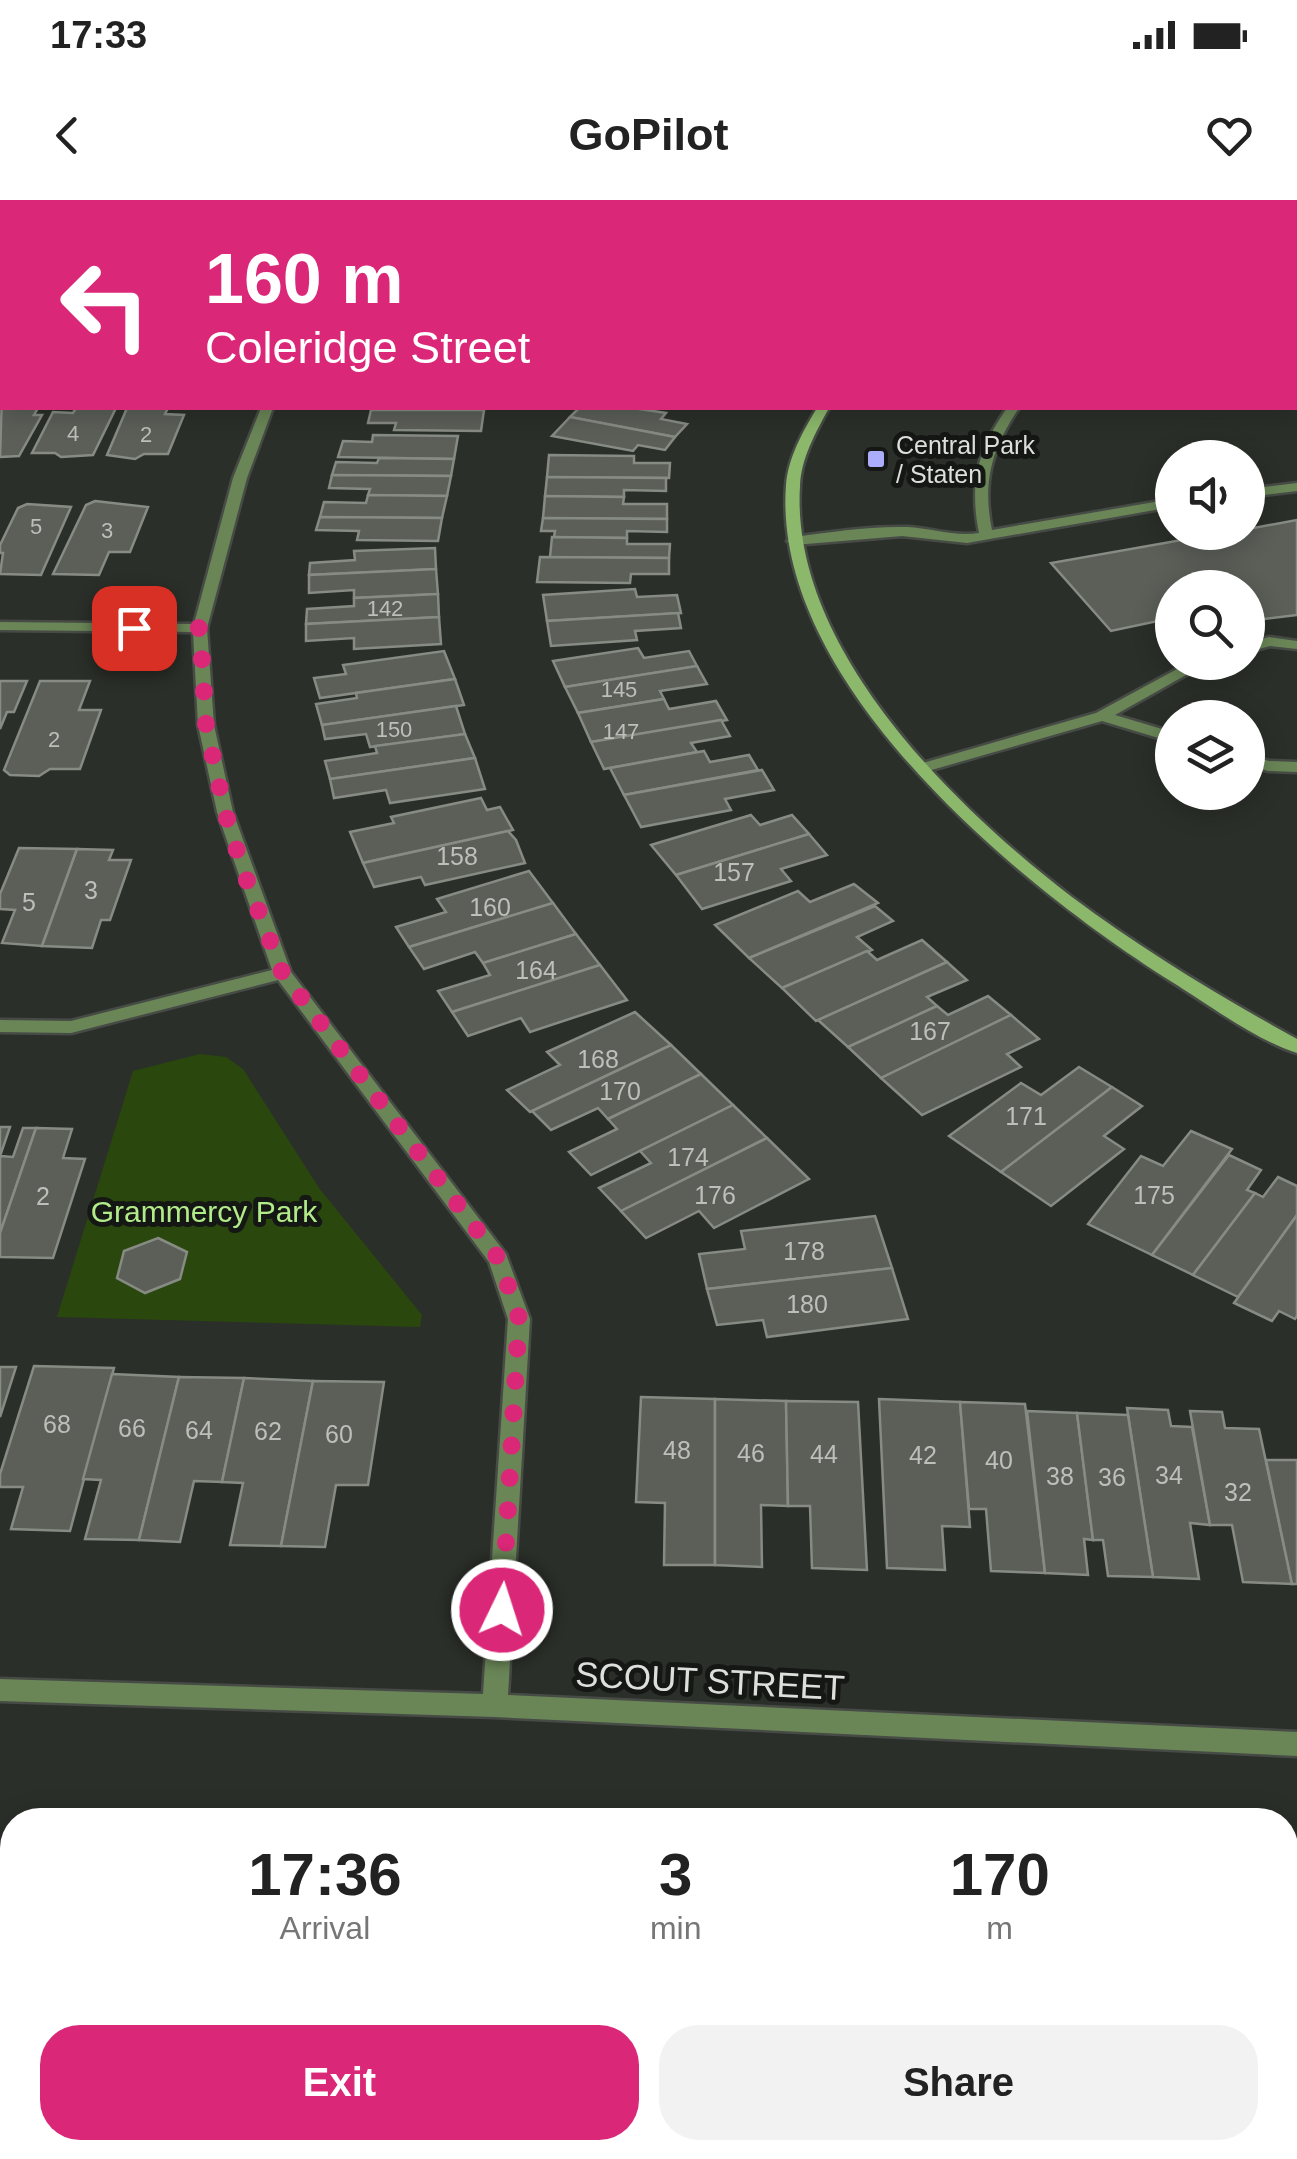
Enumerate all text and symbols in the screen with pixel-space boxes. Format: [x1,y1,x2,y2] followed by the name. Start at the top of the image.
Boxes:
[50,14,147,56] text: 17:33
[40,108,95,163] icon: back
[1202,108,1257,163] icon: heart
[569,109,728,160] text: GoPilot
[40,240,170,370] icon: left
[205,240,403,318] text: 160 m
[205,322,530,373] text: Coleridge Street
[67,421,79,446] house number: 4
[140,422,152,447] house number: 2
[896,431,1035,488] place label: Central Park / Staten
[1155,440,1265,810] map controls
[1155,440,1265,550] button: sound
[865,448,887,470] marker: Central Park / Staten
[30,514,42,539] house number: 5
[101,518,113,543] house number: 3
[1155,570,1265,680] button: search
[92,586,177,671] pin
[367,596,403,621] house number: 142
[107,601,162,656] icon: arrive
[601,677,637,702] house number: 145
[1155,700,1265,810] button: layers
[376,717,412,742] house number: 150
[603,719,639,744] house number: 147
[48,727,60,752] house number: 2
[436,842,478,870] house number: 158
[713,858,755,886] house number: 157
[84,876,98,904] house number: 3
[22,888,36,916] house number: 5
[469,893,511,921] house number: 160
[515,956,557,984] house number: 164
[909,1017,951,1045] house number: 167
[577,1045,619,1073] house number: 168
[599,1077,641,1105] house number: 170
[1005,1102,1047,1130] house number: 171
[667,1143,709,1171] house number: 174
[694,1181,736,1209] house number: 176
[1133,1181,1175,1209] house number: 175
[36,1182,50,1210] house number: 2
[91,1195,318,1228] park label: Grammercy Park
[783,1237,825,1265] house number: 178
[786,1290,828,1318] house number: 180
[43,1410,71,1438] house number: 68
[118,1414,146,1442] house number: 66
[185,1416,213,1444] house number: 64
[254,1417,282,1445] house number: 62
[325,1420,353,1448] house number: 60
[663,1436,691,1464] house number: 48
[737,1439,765,1467] house number: 46
[810,1440,838,1468] house number: 44
[909,1441,937,1469] house number: 42
[985,1446,1013,1474] house number: 40
[1155,1461,1183,1489] house number: 34
[1046,1462,1074,1490] house number: 38
[1098,1463,1126,1491] house number: 36
[1224,1478,1252,1506] house number: 32
[450,1558,554,1662] position arrow
[574,1654,846,1707] street label: SCOUT STREET
[248,1841,402,1908] text: 17:36
[659,1841,692,1908] text: 3
[950,1841,1050,1908] text: 170
[280,1910,370,1946] text: Arrival
[650,1910,701,1946] text: min
[986,1910,1013,1946] text: m
[40,2025,639,2140] button: Exit
[659,2025,1258,2140] button: Share

